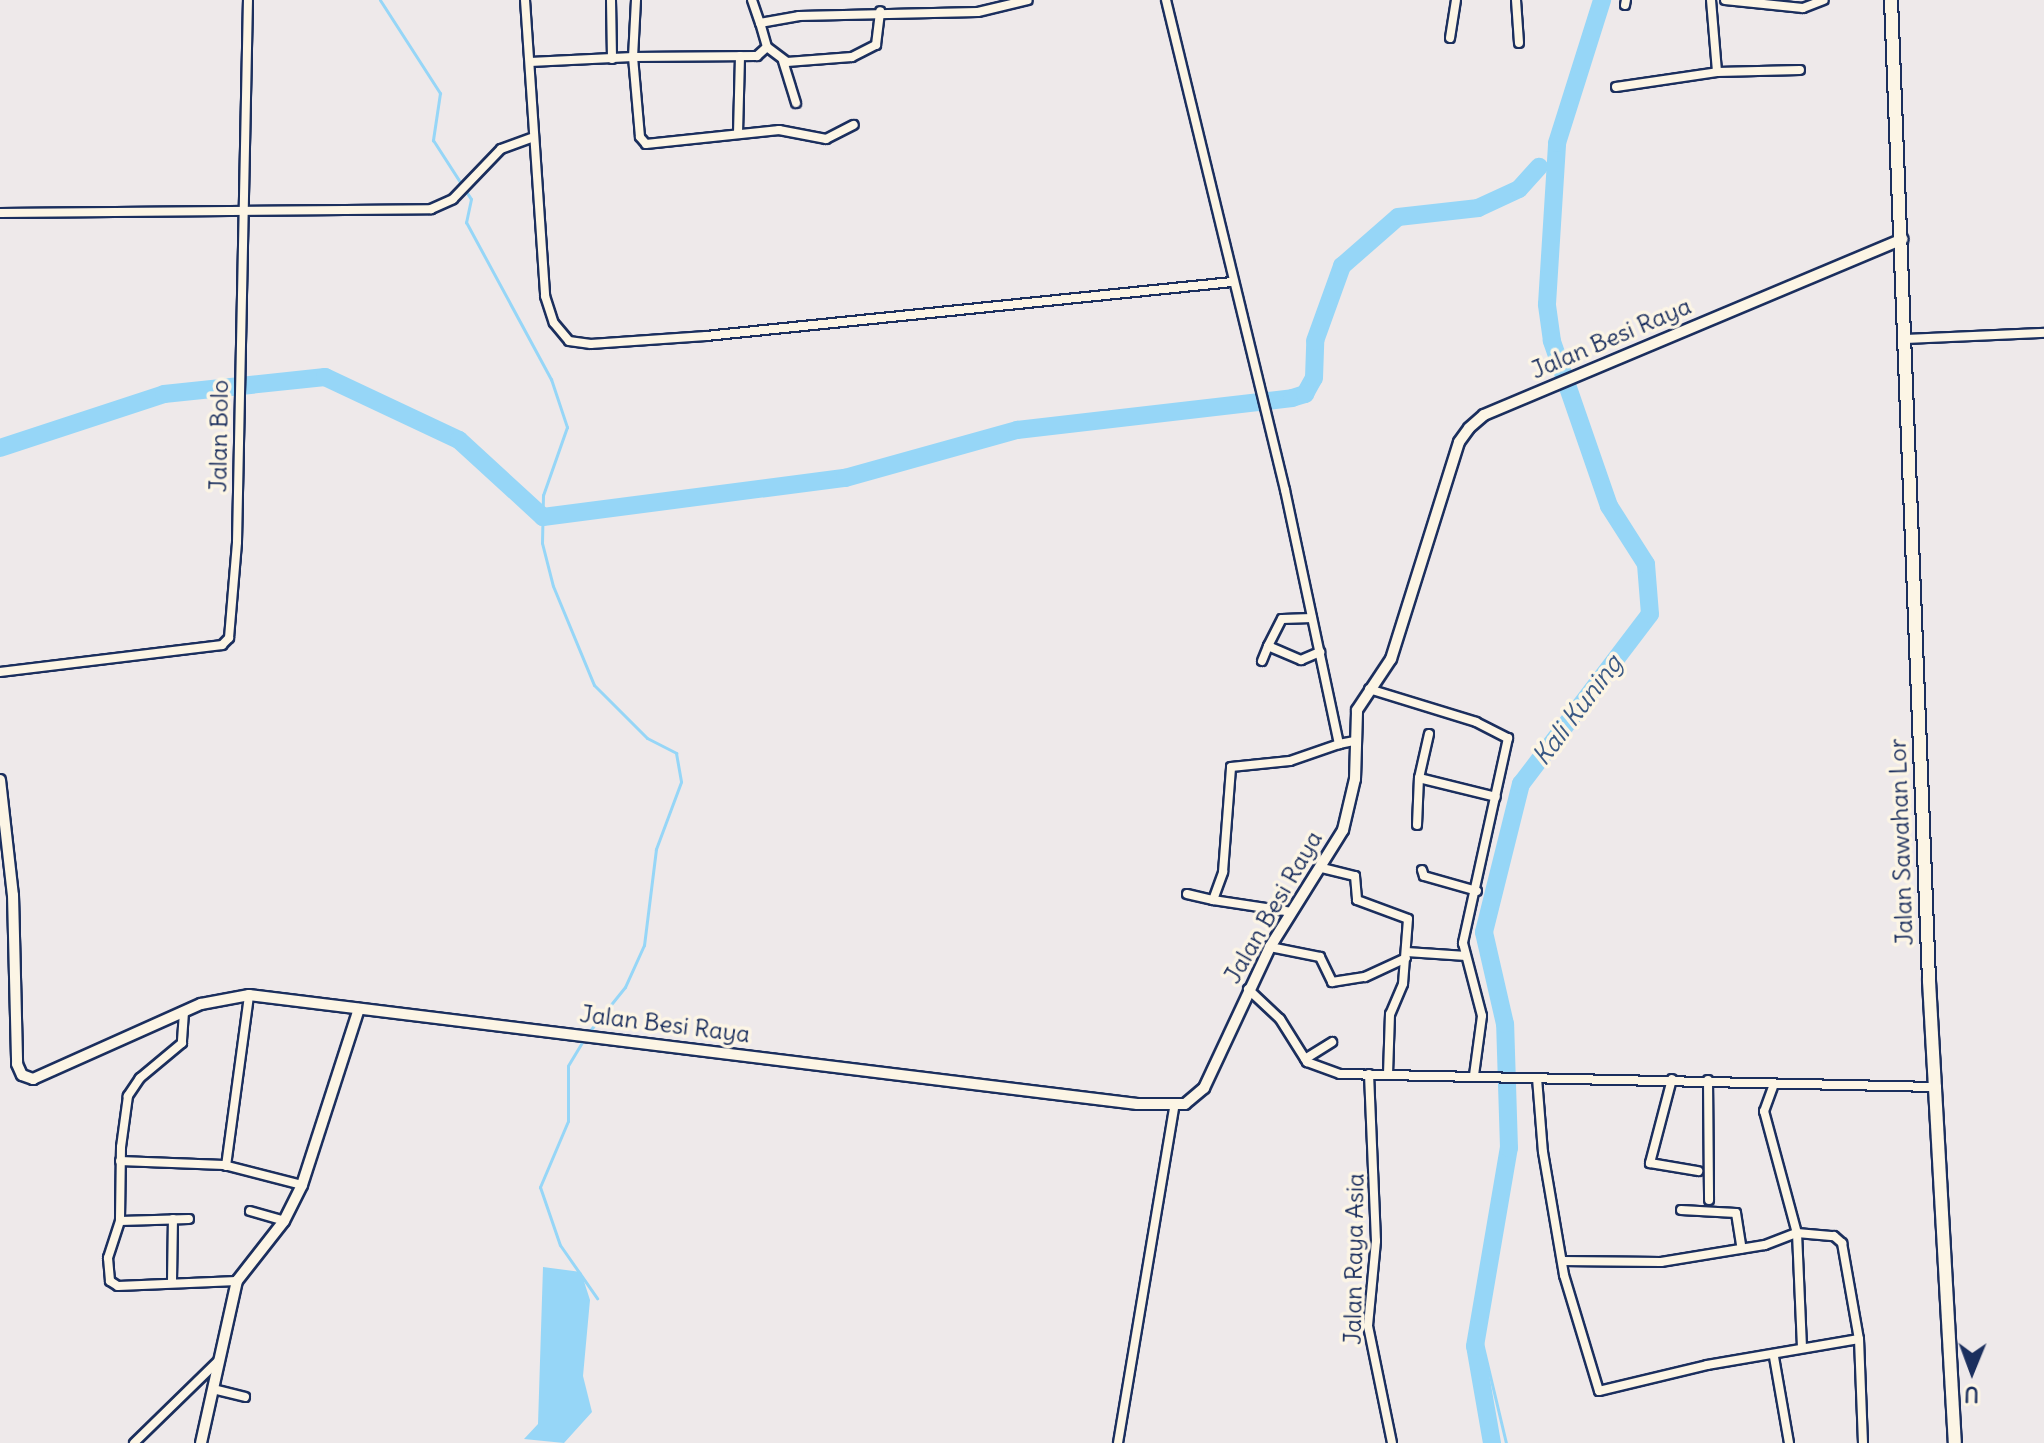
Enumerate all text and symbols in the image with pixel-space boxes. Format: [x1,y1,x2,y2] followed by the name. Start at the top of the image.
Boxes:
[1527,291,1695,385] street label: Jalan Besi Raya
[204,379,234,493] street label: Jalan Bolo
[1525,649,1629,771] water label: Kali Kuning
[1883,738,1919,946] street label: Jalan Sawahan Lor
[1218,826,1328,988] street label: Jalan Besi Raya
[578,999,752,1049] street label: Jalan Besi Raya
[1338,1173,1370,1345] street label: Jalan Raya Asia
[1932,1331,2012,1411] north arrow
[1964,1381,1979,1409] text: U

